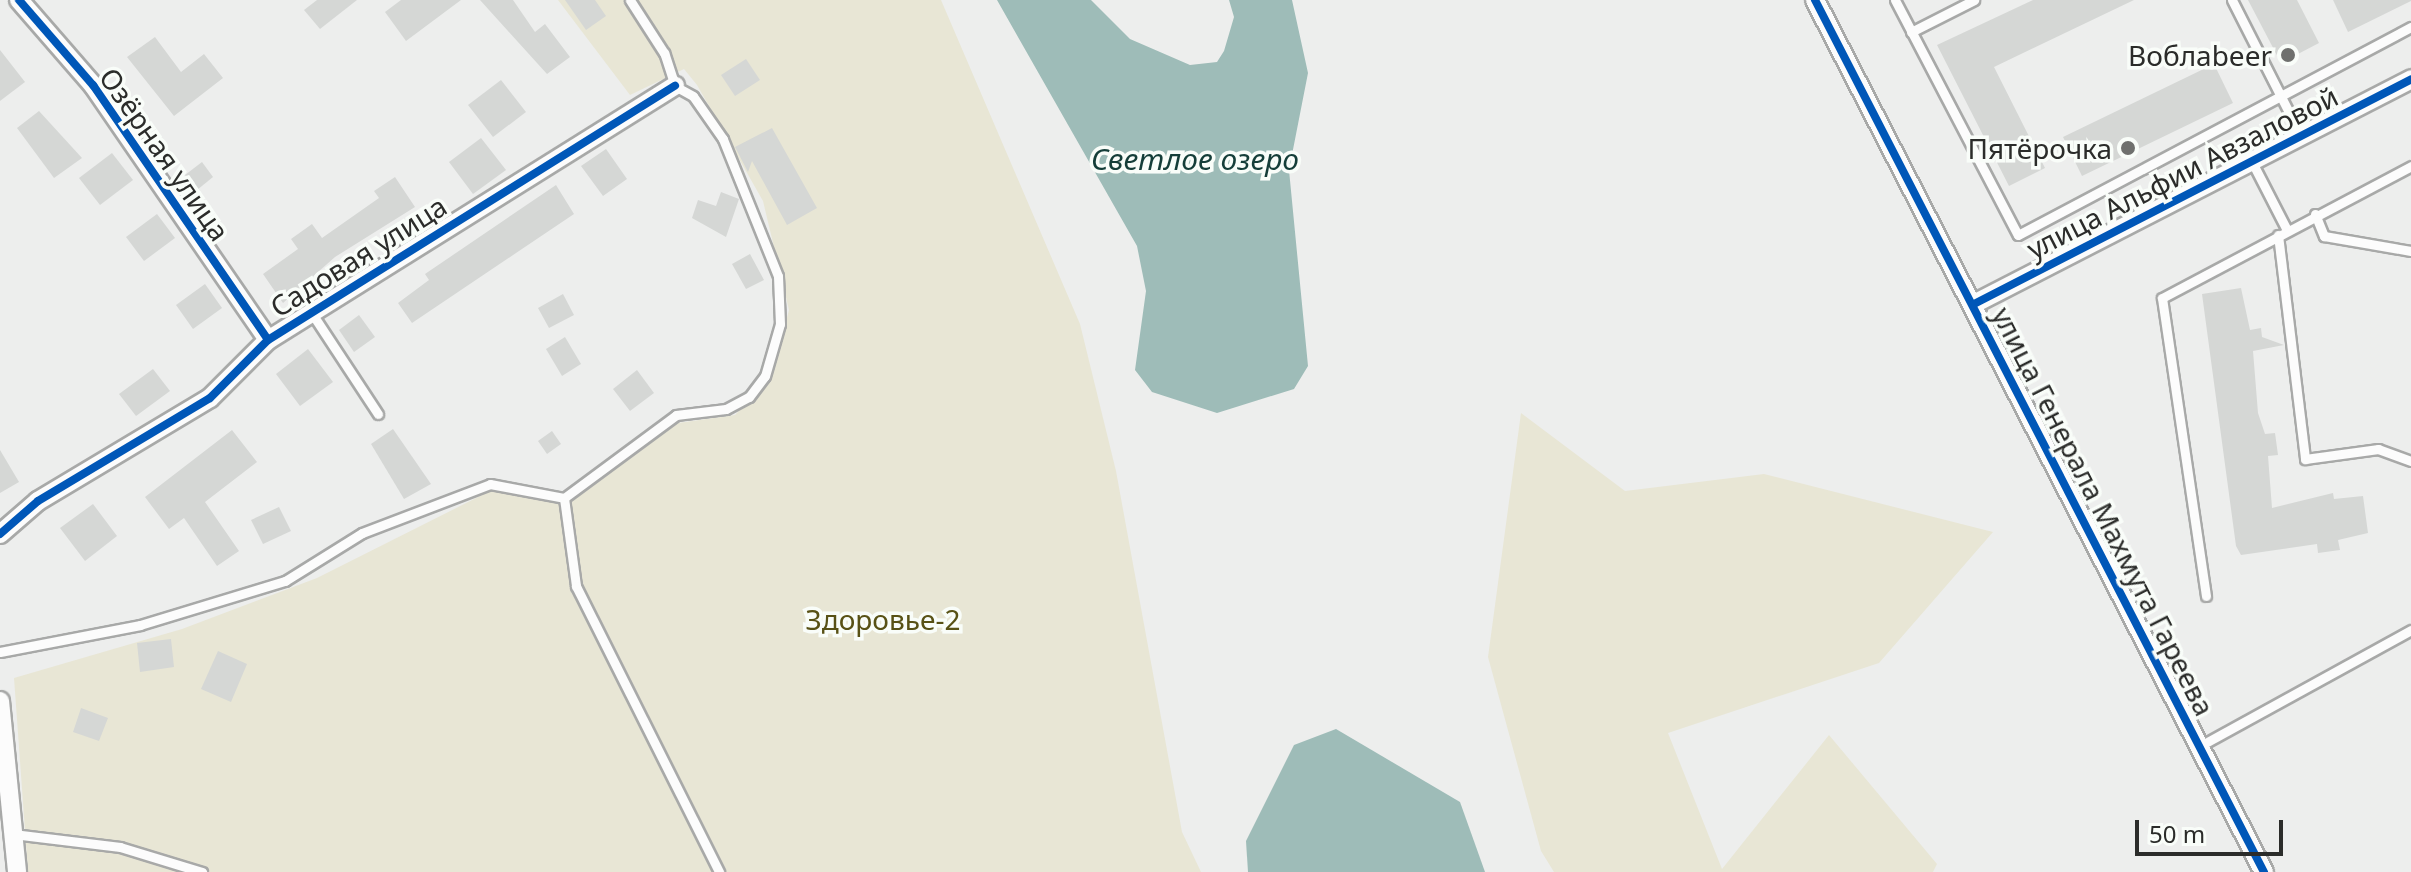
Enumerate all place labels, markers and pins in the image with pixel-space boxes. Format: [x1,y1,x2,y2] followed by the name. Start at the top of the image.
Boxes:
[2128,38,2272,72] place label: Воблаbeer
[2279,46,2297,64] marker: Воблаbeer
[1967,131,2112,165] place label: Пятёрочка
[2119,139,2137,157] marker: Пятёрочка

